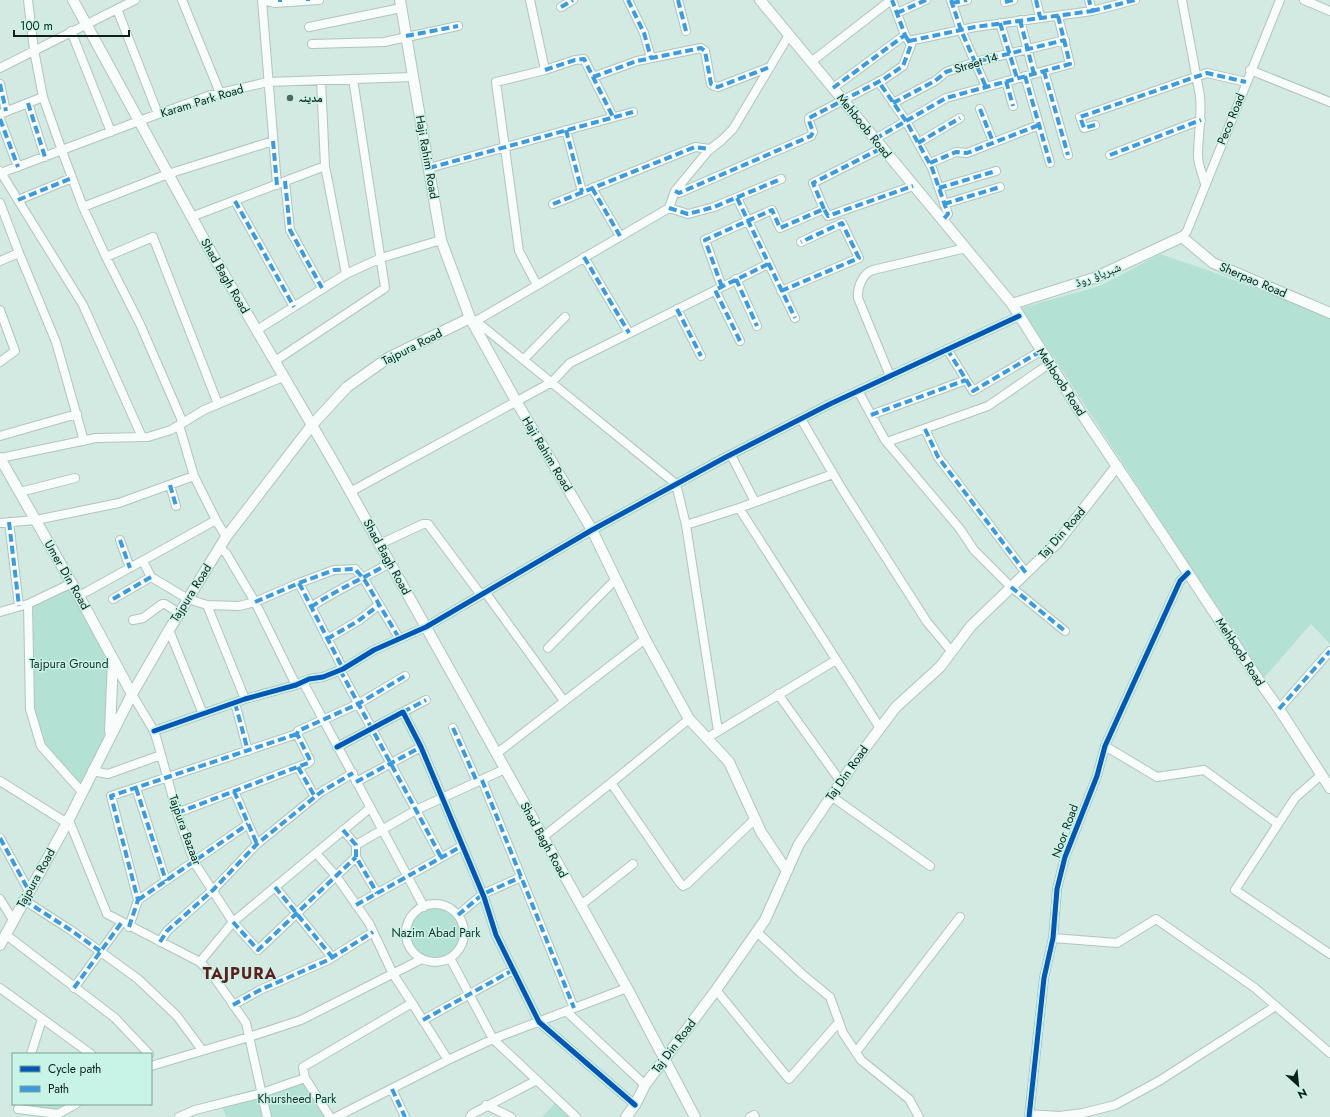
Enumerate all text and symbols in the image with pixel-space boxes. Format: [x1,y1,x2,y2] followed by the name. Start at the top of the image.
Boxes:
[14,12,129,38] scale bar
[20,17,53,35] text: 100 m
[952,48,1000,78] street label: Street 14
[158,80,246,122] street label: Karam Park Road
[298,89,323,107] place label: مدینہ
[832,90,896,162] street label: Mehboob Road
[1213,91,1249,147] street label: Peco Road
[285,93,295,103] marker: مدینہ
[411,114,443,200] street label: Haji Rahim Road
[196,235,254,317] street label: Shad Bagh Road
[1072,258,1124,292] street label: شېرپاؤ روڈ
[1216,258,1290,302] street label: Sherpao Road
[379,324,445,370] street label: Tajpura Road
[1032,344,1090,420] street label: Mehboob Road
[517,413,577,495] street label: Haji Rahim Road
[1034,503,1090,563] street label: Taj Din Road
[359,516,415,598] street label: Shad Bagh Road
[40,537,94,613] street label: Umer Din Road
[166,560,216,626] street label: Tajpura Road
[1211,614,1269,690] street label: Mehboob Road
[29,655,109,673] park label: Tajpura Ground
[821,742,873,804] street label: Taj Din Road
[164,792,206,868] street label: Tajpura Bazaar
[516,799,572,881] street label: Shad Bagh Road
[1047,802,1083,860] street label: Noor Road
[12,845,60,911] street label: Tajpura Road
[391,924,481,942] park label: Nazim Abad Park
[203,962,277,985] district label: TAJPURA
[648,1015,700,1077] street label: Taj Din Road
[12,1053,152,1105] legend
[48,1060,101,1078] text: Cycle path
[1278,1065,1318,1105] north arrow
[48,1080,69,1098] text: Path
[1295,1085,1310,1103] text: N
[258,1090,337,1108] park label: Khursheed Park

